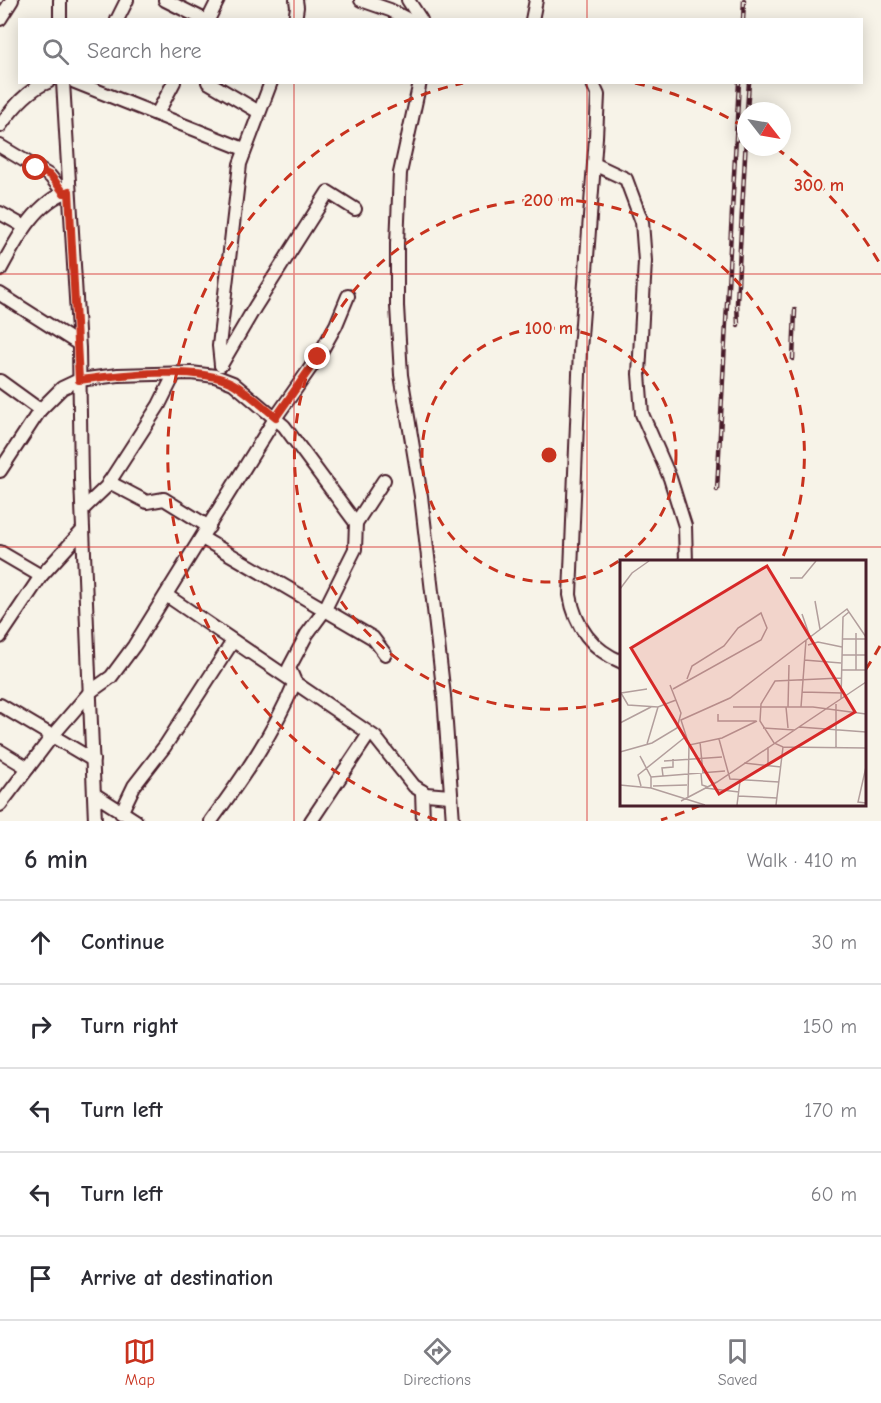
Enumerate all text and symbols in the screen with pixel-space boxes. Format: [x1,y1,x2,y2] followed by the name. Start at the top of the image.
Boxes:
[18,18,863,84] search box
[39,35,72,68] icon: search
[87,38,202,64] text: Search here
[737,102,791,156] north arrow
[22,154,48,180] route start
[794,175,844,196] text: 300 m
[524,190,574,211] text: 200 m
[525,318,573,339] text: 100 m
[304,343,330,369] route end
[539,445,559,465] centre of rings
[620,560,866,806] inset map
[24,845,88,875] text: 6 min
[747,849,857,872] text: Walk · 410 m
[24,926,57,959] icon: ahead
[81,929,164,955] text: Continue
[811,931,857,954] text: 30 m
[24,1010,57,1043] icon: right
[81,1013,178,1039] text: Turn right
[803,1015,857,1038] text: 150 m
[24,1094,57,1127] icon: left
[81,1097,163,1123] text: Turn left
[804,1099,857,1122] text: 170 m
[24,1178,57,1211] icon: left
[81,1181,163,1207] text: Turn left
[811,1183,857,1206] text: 60 m
[24,1262,57,1295] icon: arrive
[81,1265,273,1291] text: Arrive at destination
[123,1335,156,1389] tab: Map
[403,1335,471,1389] tab: Directions
[718,1335,758,1389] tab: Saved

